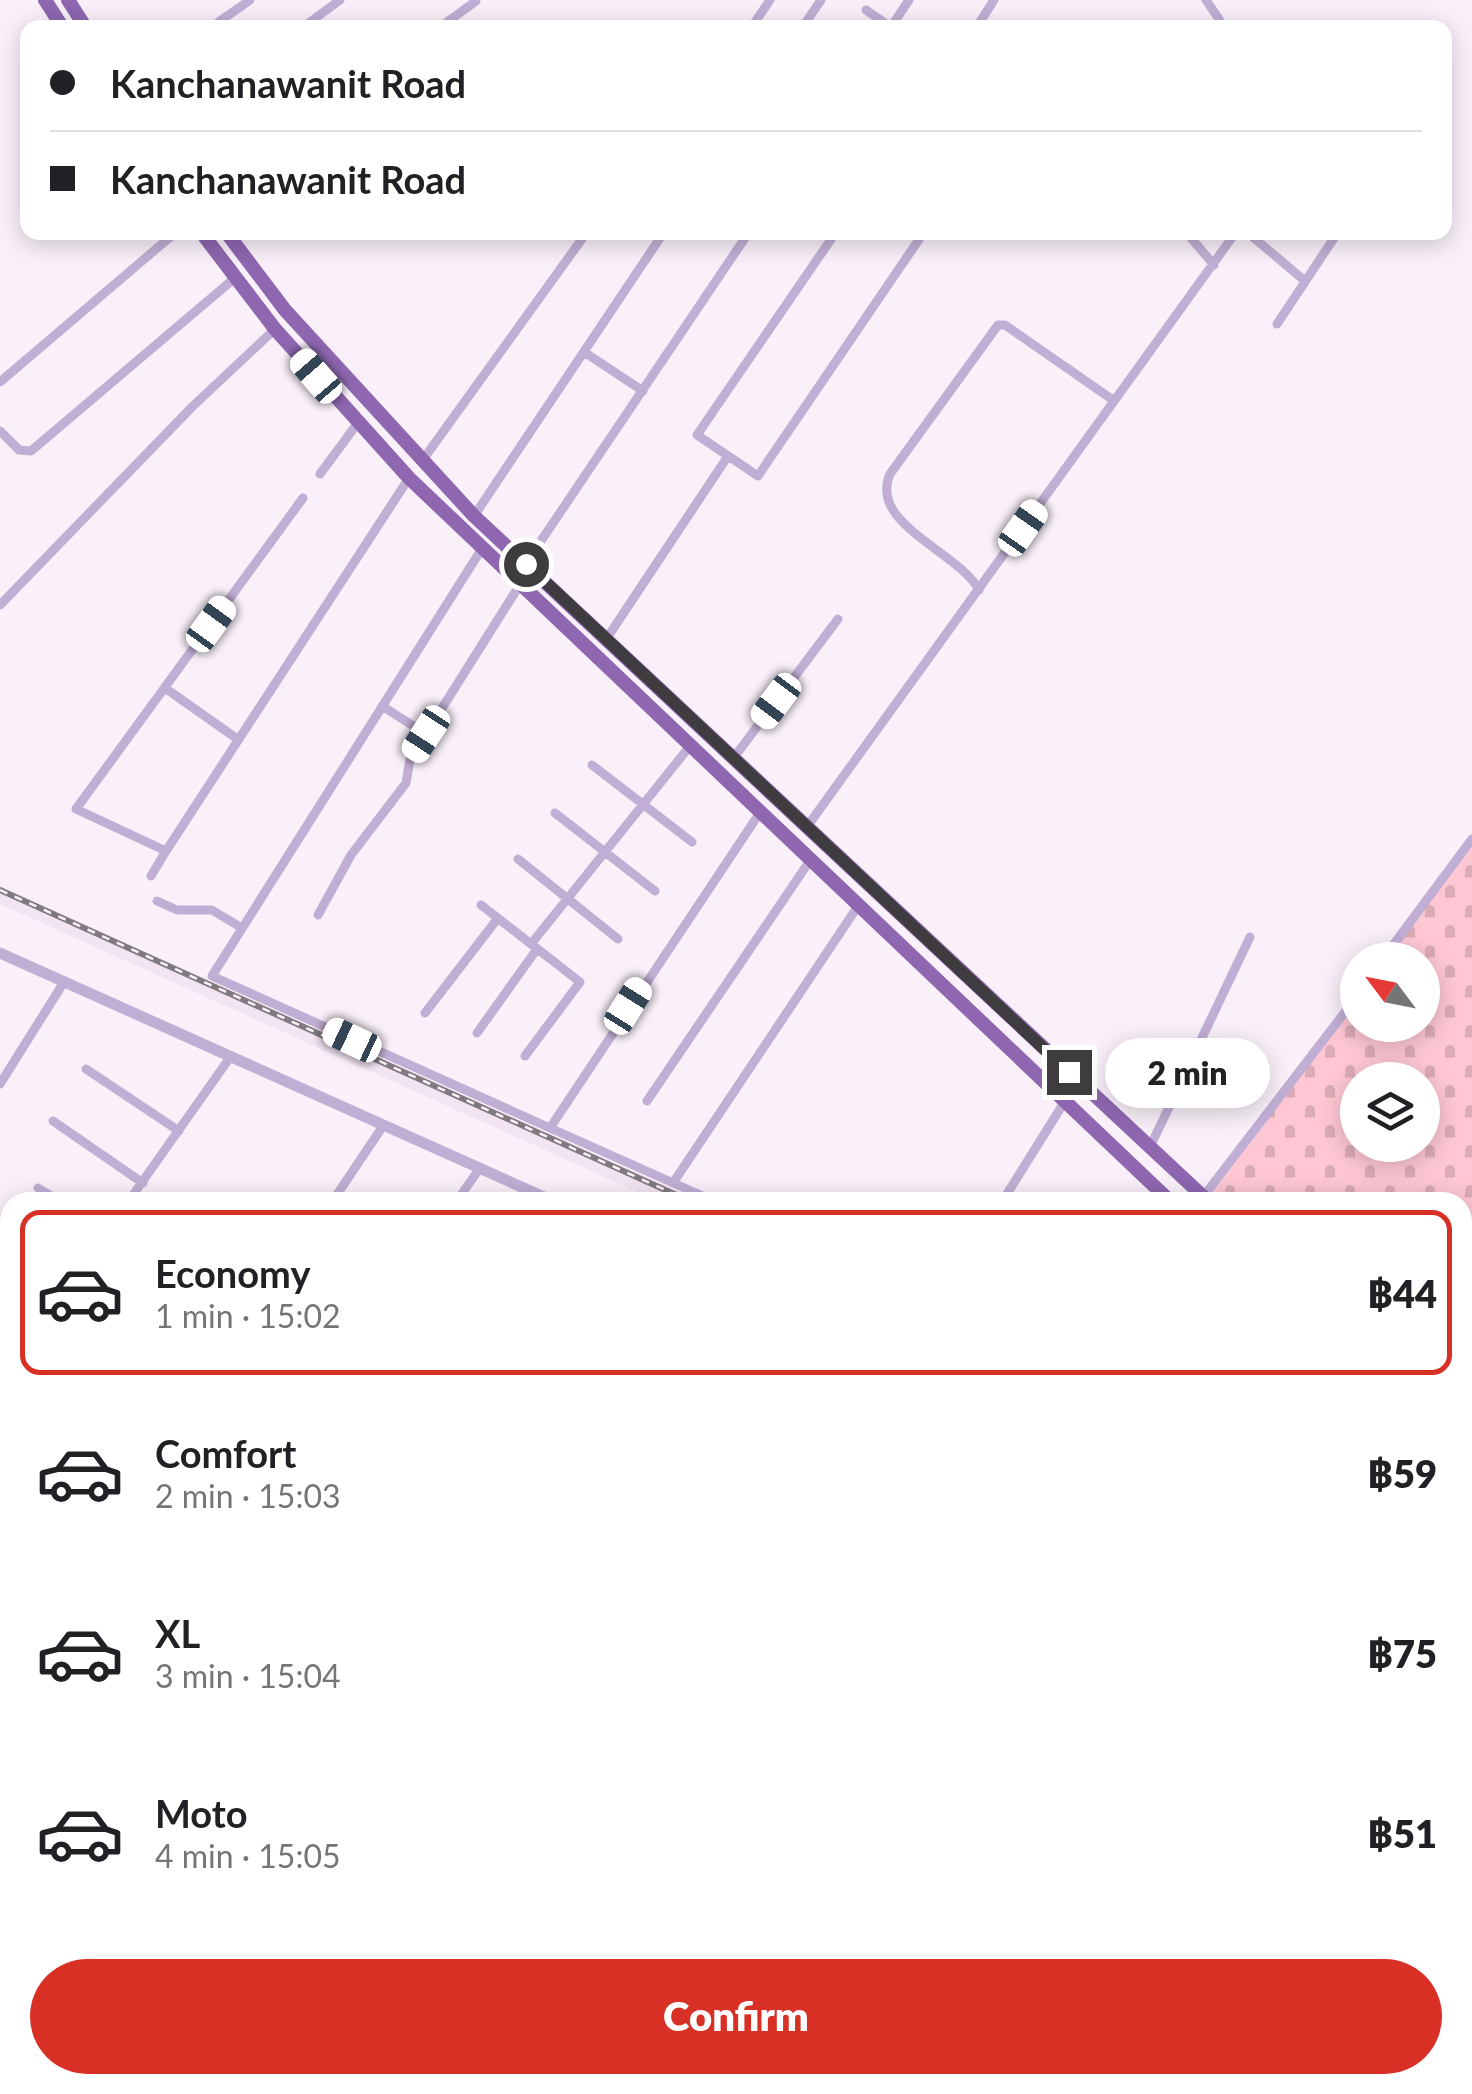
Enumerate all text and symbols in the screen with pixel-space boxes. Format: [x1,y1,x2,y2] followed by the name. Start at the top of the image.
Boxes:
[110,60,466,106] text: Kanchanawanit Road
[110,156,466,202] text: Kanchanawanit Road
[285,344,347,408] car
[994,495,1052,561] car
[504,542,549,587] route start
[181,591,241,657] car
[746,668,806,734] car
[397,701,455,767] car
[1340,942,1440,1042] north arrow
[1340,942,1440,1162] map controls
[599,973,657,1039] car
[318,1014,386,1066] car
[1104,1037,1269,1107] callout: 2 min
[1047,1050,1092,1095] route end
[1148,1053,1227,1092] text: 2 min
[1340,1062,1440,1162] button: layers
[35,1248,125,1338] icon: car
[155,1250,310,1296] text: Economy
[1367,1270,1437,1316] text: ฿44
[155,1296,341,1335] text: 1 min · 15:02
[35,1428,125,1518] icon: car
[155,1430,296,1476] text: Comfort
[1367,1450,1437,1496] text: ฿59
[155,1476,341,1515] text: 2 min · 15:03
[35,1608,125,1698] icon: car
[155,1610,200,1656] text: XL
[1367,1630,1437,1676] text: ฿75
[155,1656,341,1695] text: 3 min · 15:04
[35,1788,125,1878] icon: car
[155,1790,248,1836] text: Moto
[1367,1810,1437,1856] text: ฿51
[155,1836,341,1875] text: 4 min · 15:05
[30,1959,1442,2074] button: Confirm

